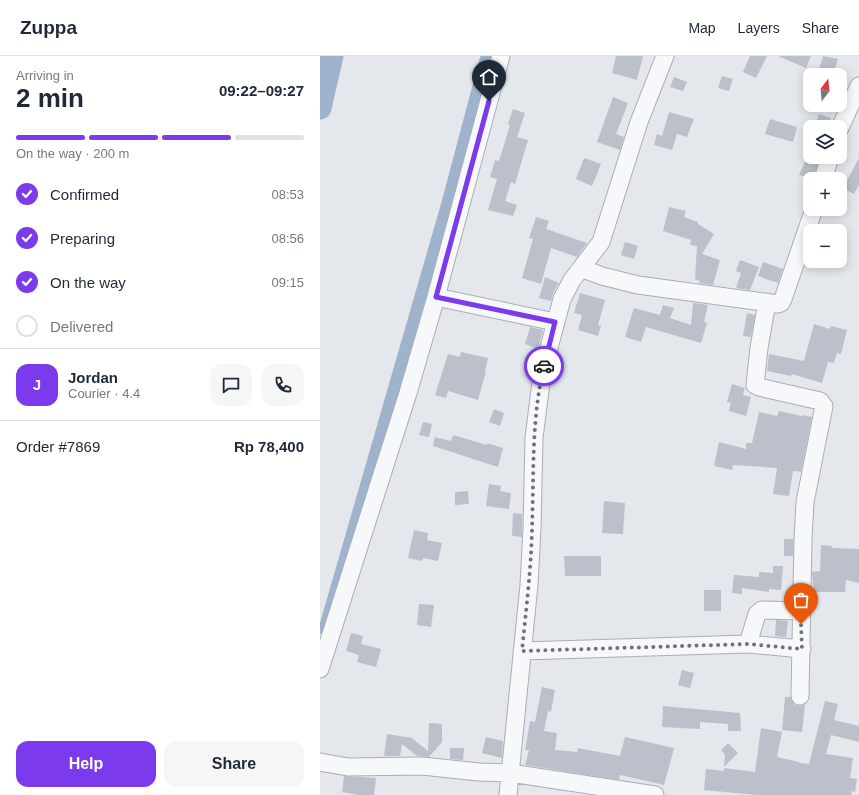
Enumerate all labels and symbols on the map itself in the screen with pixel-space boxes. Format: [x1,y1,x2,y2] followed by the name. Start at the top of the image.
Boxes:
[472,60,506,101] pin
[803,68,847,112] north arrow
[524,346,564,386] courier
[784,583,818,624] pin

